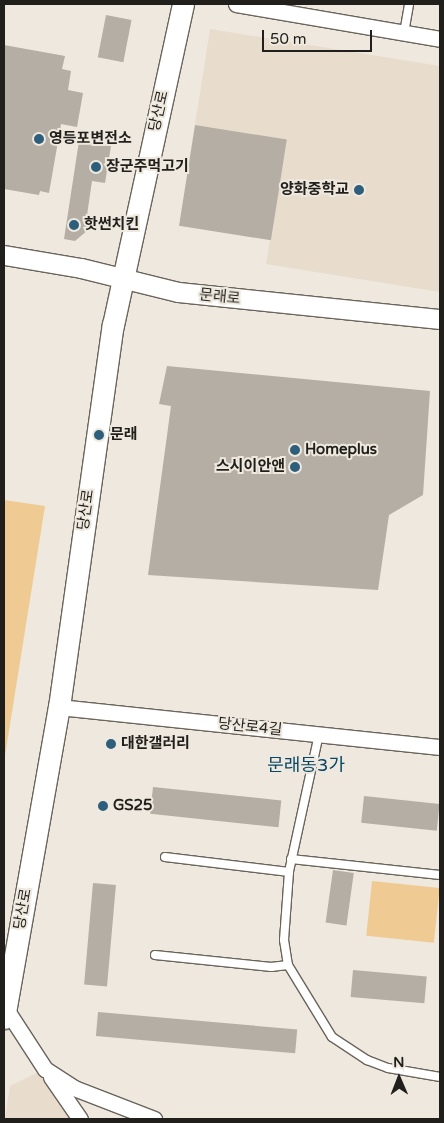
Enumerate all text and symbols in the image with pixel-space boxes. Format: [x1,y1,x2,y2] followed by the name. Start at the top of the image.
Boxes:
[264,20,374,52] scale bar
[270,30,307,48] text: 50 m
[146,89,172,133] street label: 당산로
[49,130,132,148] place label: 영등포변전소
[33,133,45,145] marker: 영등포변전소
[106,158,189,176] place label: 장군주먹고기
[90,161,102,173] marker: 장군주먹고기
[280,181,349,199] place label: 양화중학교
[353,184,365,196] marker: 양화중학교
[84,216,139,234] place label: 핫썬치킨
[68,219,80,231] marker: 핫썬치킨
[198,286,242,308] street label: 문래로
[110,426,138,444] place label: 문래
[92,428,106,442] marker: 문래
[305,441,377,459] place label: Homeplus
[289,444,301,456] marker: Homeplus
[216,458,285,476] place label: 스시이안앤
[289,461,301,473] marker: 스시이안앤
[74,488,98,532] street label: 당산로
[217,715,283,739] street label: 당산로4길
[121,735,190,753] place label: 대한갤러리
[105,738,117,750] marker: 대한갤러리
[267,754,345,776] district label: 문래동3가
[113,797,152,815] place label: GS25
[97,800,109,812] marker: GS25
[11,887,35,931] street label: 당산로
[374,1053,424,1103] north arrow
[393,1054,405,1071] text: N

